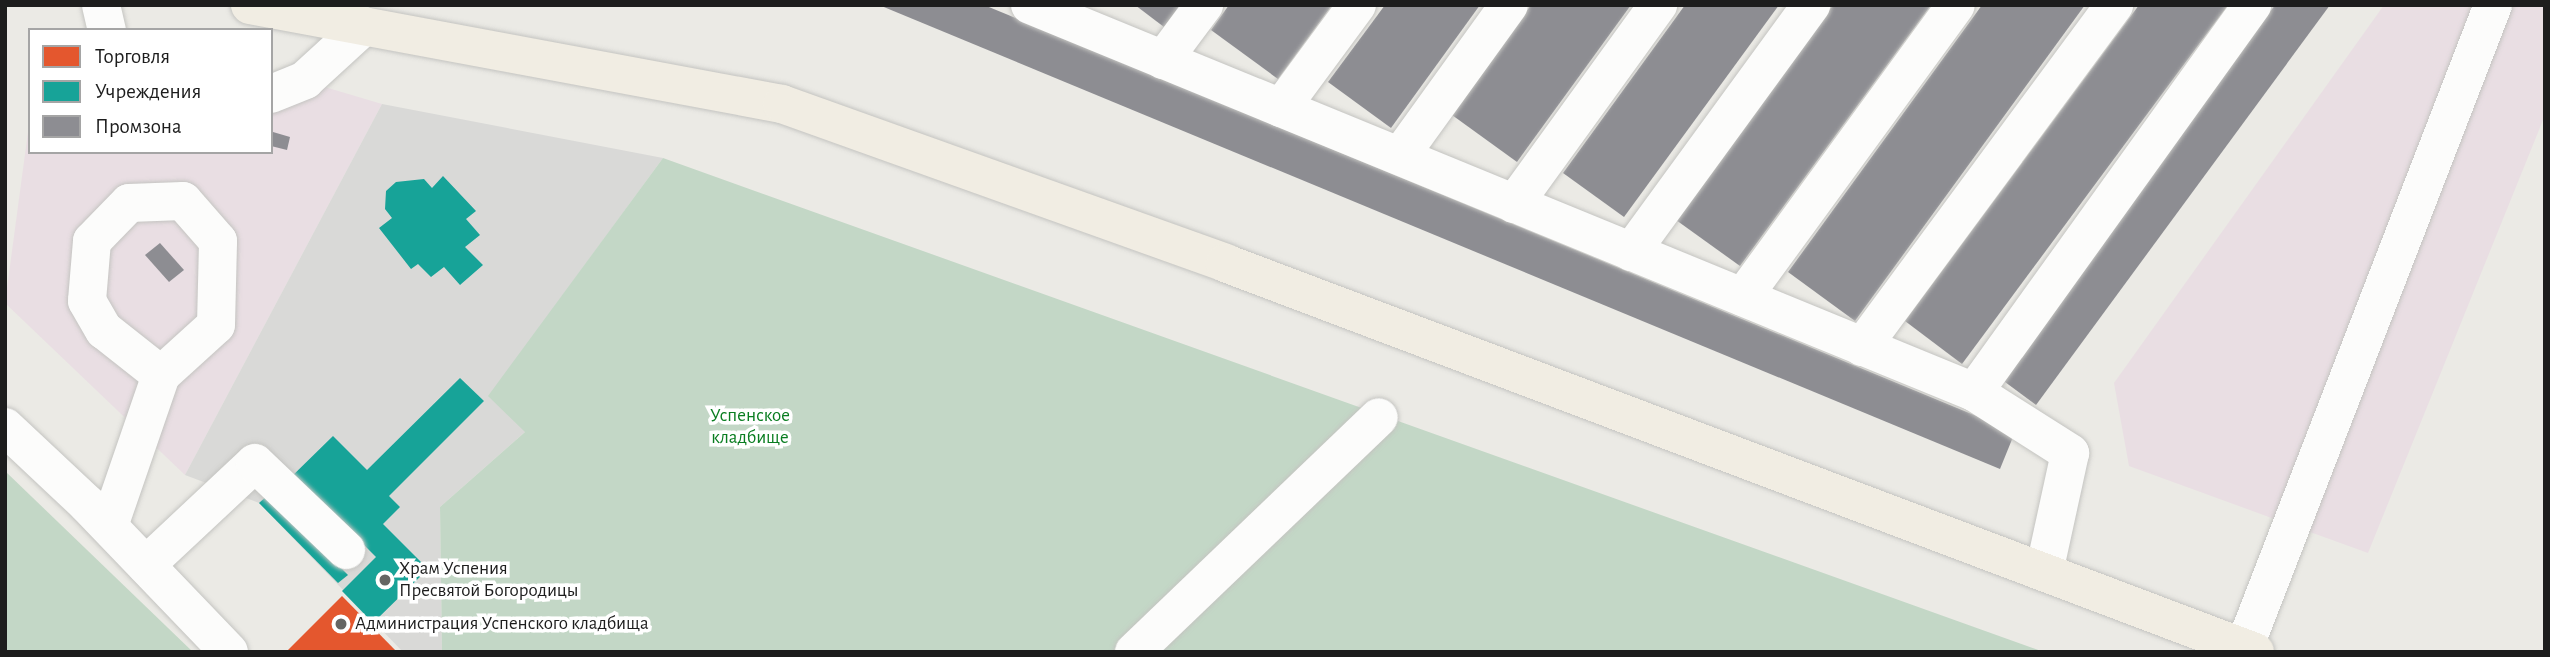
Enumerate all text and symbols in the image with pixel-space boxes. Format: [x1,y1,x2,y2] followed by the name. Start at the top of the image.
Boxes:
[28,28,273,154] legend
[95,46,170,67] text: Торговля
[95,81,201,102] text: Учреждения
[95,116,182,137] text: Промзона
[710,405,790,449] park label: Успенское кладбище
[399,558,579,602] place label: Храм Успения Пресвятой Богородицы
[377,572,393,588] marker: Храм Успения Пресвятой Богородицы
[355,613,649,635] place label: Администрация Успенского кладбища
[333,616,349,632] marker: Администрация Успенского кладбища

